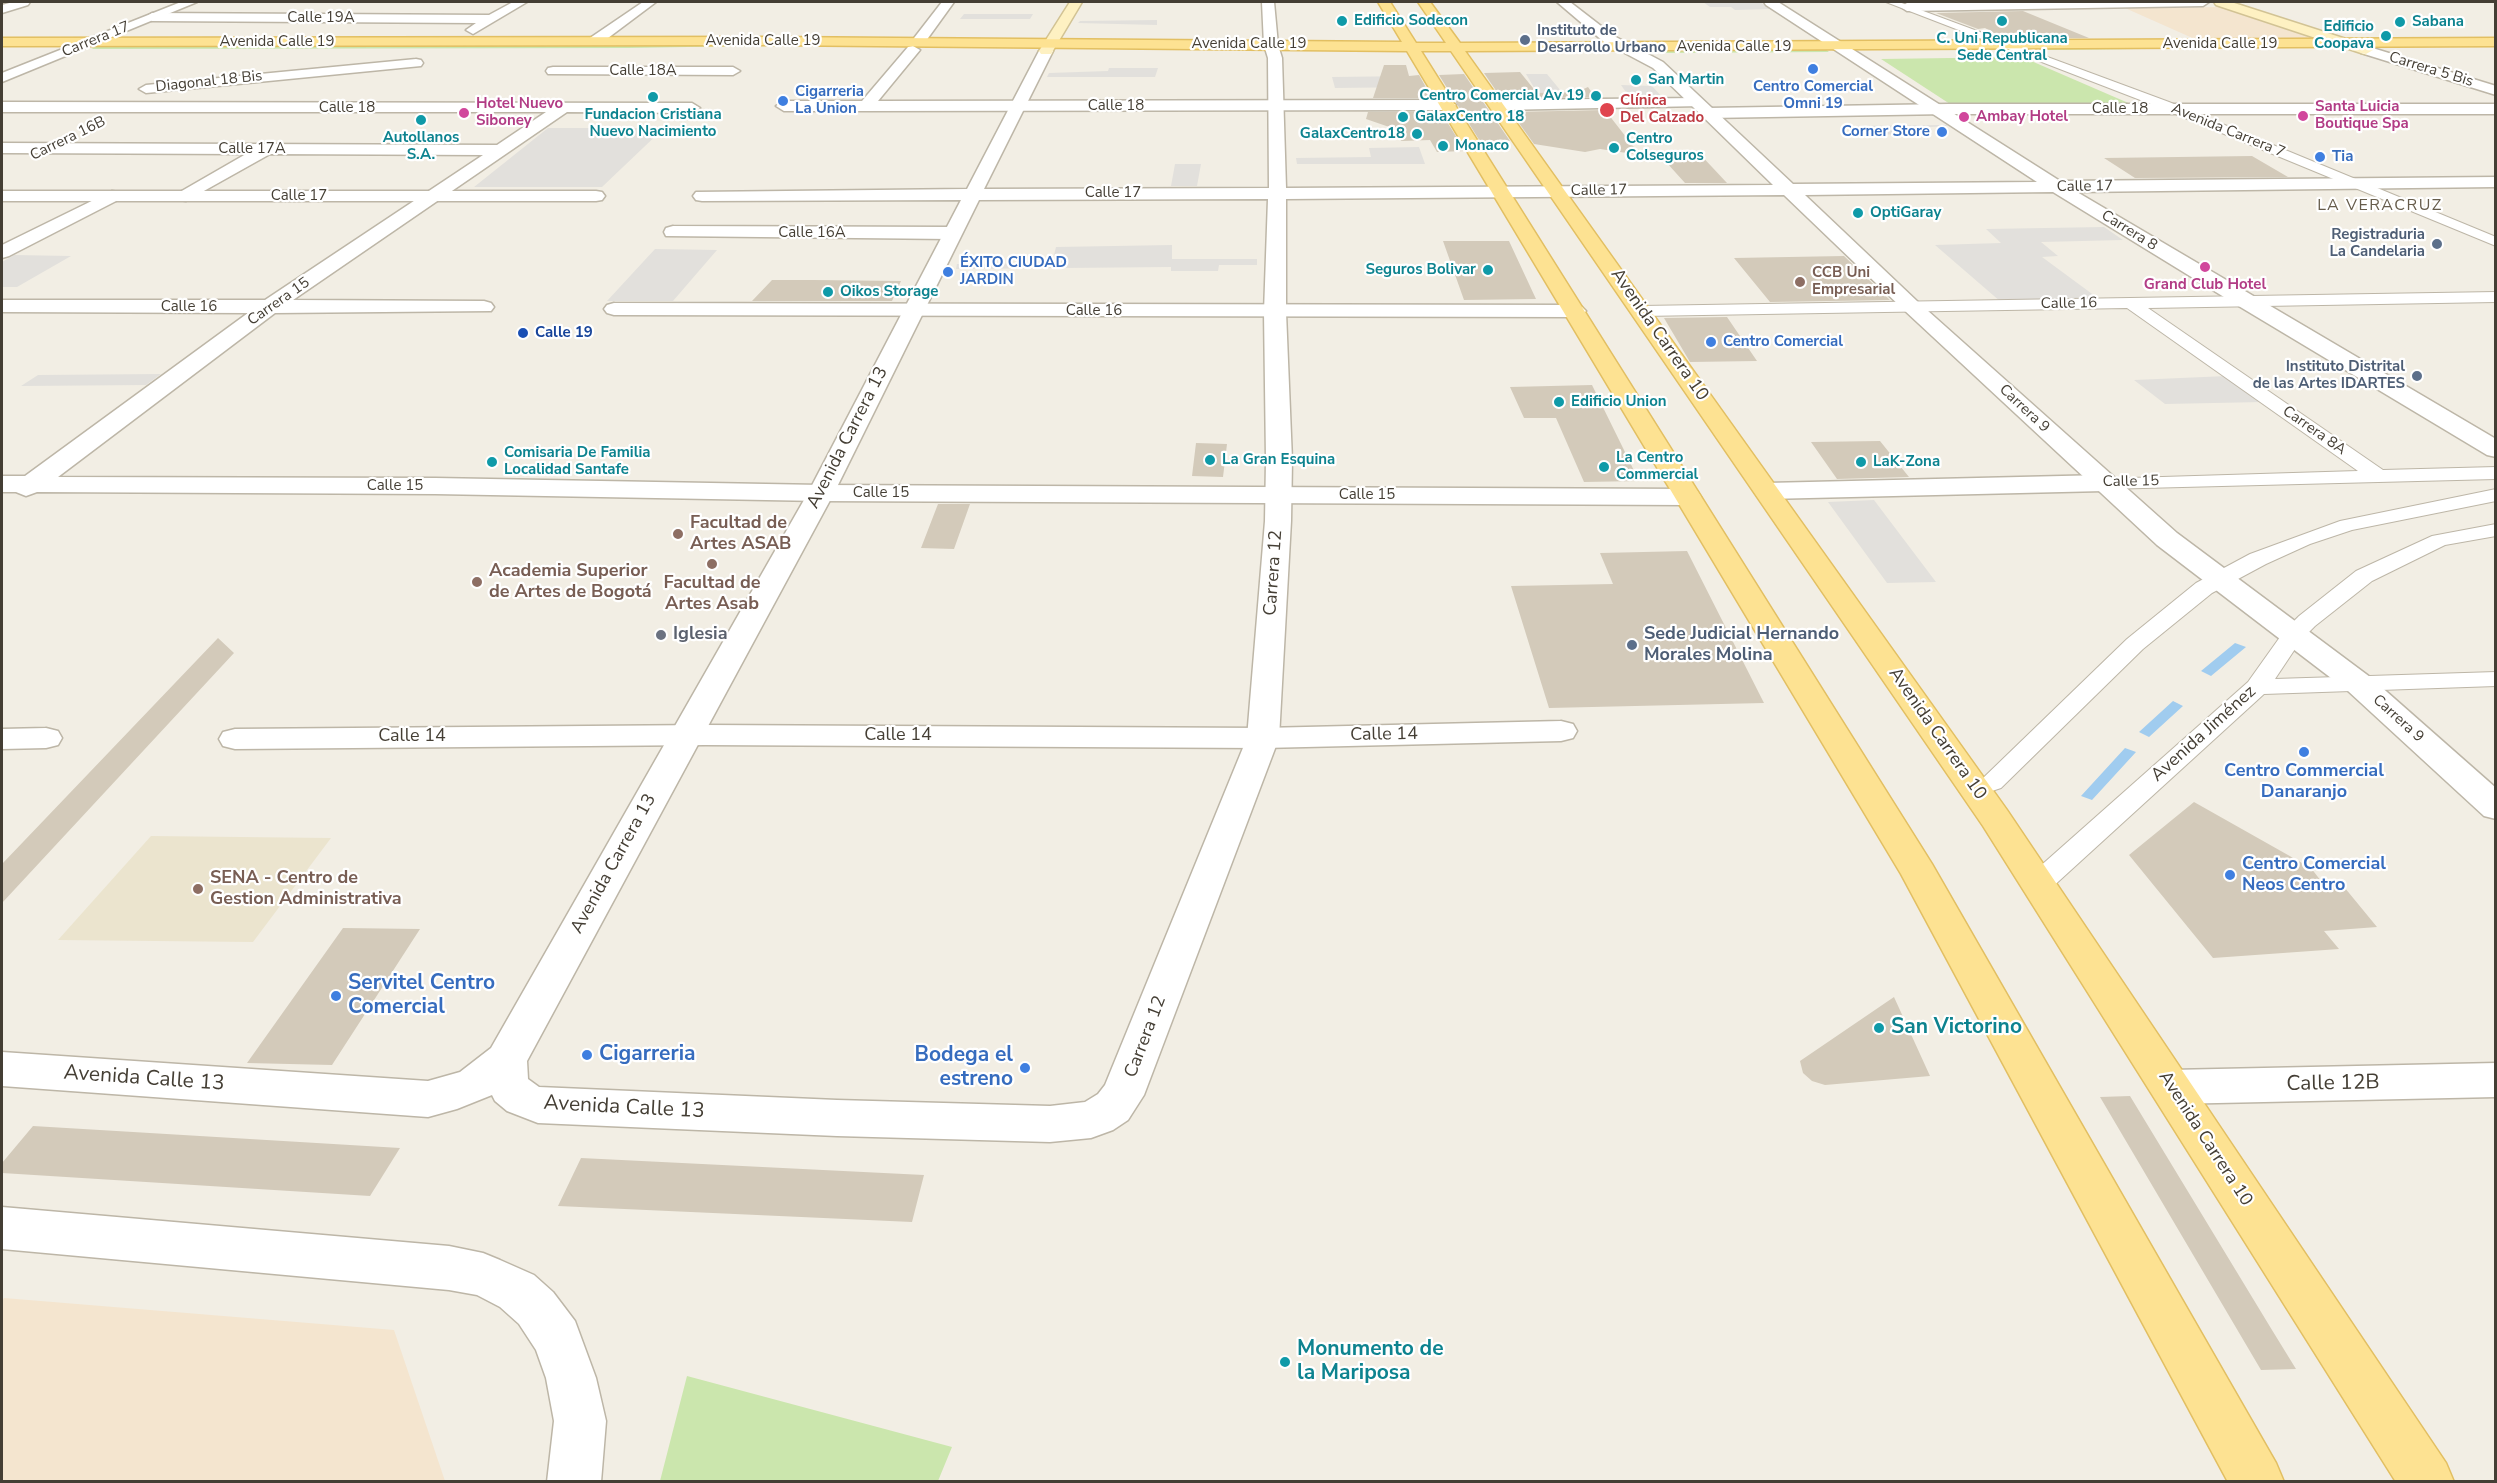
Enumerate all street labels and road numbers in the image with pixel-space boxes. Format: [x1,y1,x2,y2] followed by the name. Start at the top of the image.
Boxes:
[287,9,355,27] street label: Calle 19A
[59,18,133,62] street label: Carrera 17
[705,32,821,50] street label: Avenida Calle 19
[219,33,335,51] street label: Avenida Calle 19
[1191,35,1307,53] street label: Avenida Calle 19
[2162,35,2278,53] street label: Avenida Calle 19
[1676,38,1792,56] street label: Avenida Calle 19
[2387,49,2475,91] street label: Carrera 5 Bis
[609,62,677,80] street label: Calle 18A
[155,67,263,97] street label: Diagonal 18 Bis
[1088,97,1144,115] street label: Calle 18
[319,99,375,117] street label: Calle 18
[2092,100,2148,118] street label: Calle 18
[2168,100,2288,162] street label: Avenida Carrera 7
[27,113,109,165] street label: Carrera 16B
[218,140,286,158] street label: Calle 17A
[2057,178,2113,196] street label: Calle 17
[1571,182,1627,200] street label: Calle 17
[1085,184,1141,202] street label: Calle 17
[271,187,327,205] street label: Calle 17
[2098,207,2160,255] street label: Carrera 8
[778,224,846,242] street label: Calle 16A
[1605,265,1713,405] street label: Avenida Carrera 10
[245,274,313,330] street label: Carrera 15
[2041,295,2097,313] street label: Calle 16
[161,298,217,316] street label: Calle 16
[1066,302,1122,320] street label: Calle 16
[803,363,893,513] street label: Avenida Carrera 13
[1995,381,2053,437] street label: Carrera 9
[2279,403,2349,459] street label: Carrera 8A
[2103,473,2159,491] street label: Calle 15
[367,477,423,495] street label: Calle 15
[853,484,909,502] street label: Calle 15
[1339,486,1395,504] street label: Calle 15
[1260,529,1288,617] street label: Carrera 12
[1883,664,1991,804] street label: Avenida Carrera 10
[2147,681,2261,787] street label: Avenida Jiménez
[2369,691,2427,747] street label: Carrera 9
[1350,724,1418,746] street label: Calle 14
[864,725,932,747] street label: Calle 14
[378,726,446,748] street label: Calle 14
[567,790,661,938] street label: Avenida Carrera 13
[1121,993,1171,1081] street label: Carrera 12
[63,1061,225,1097] street label: Avenida Calle 13
[2153,1068,2257,1210] street label: Avenida Carrera 10
[2286,1071,2380,1097] street label: Calle 12B
[543,1091,705,1125] street label: Avenida Calle 13

